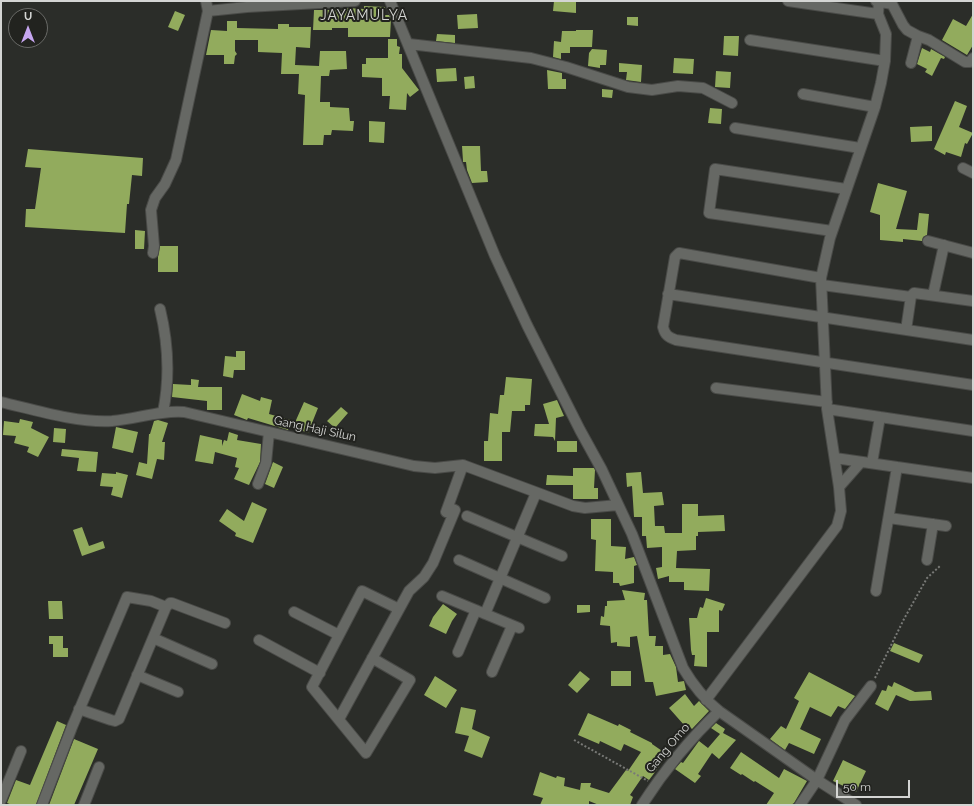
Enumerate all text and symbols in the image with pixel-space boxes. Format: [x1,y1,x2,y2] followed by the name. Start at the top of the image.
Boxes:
[8,8,48,48] north arrow
[320,8,408,24] district label: JAYAMULYA
[24,10,32,23] text: U
[273,413,357,445] street label: Gang Haji Silun
[643,720,693,776] street label: Gang Omo
[838,772,912,798] scale bar
[843,780,871,794] text: 50 m

